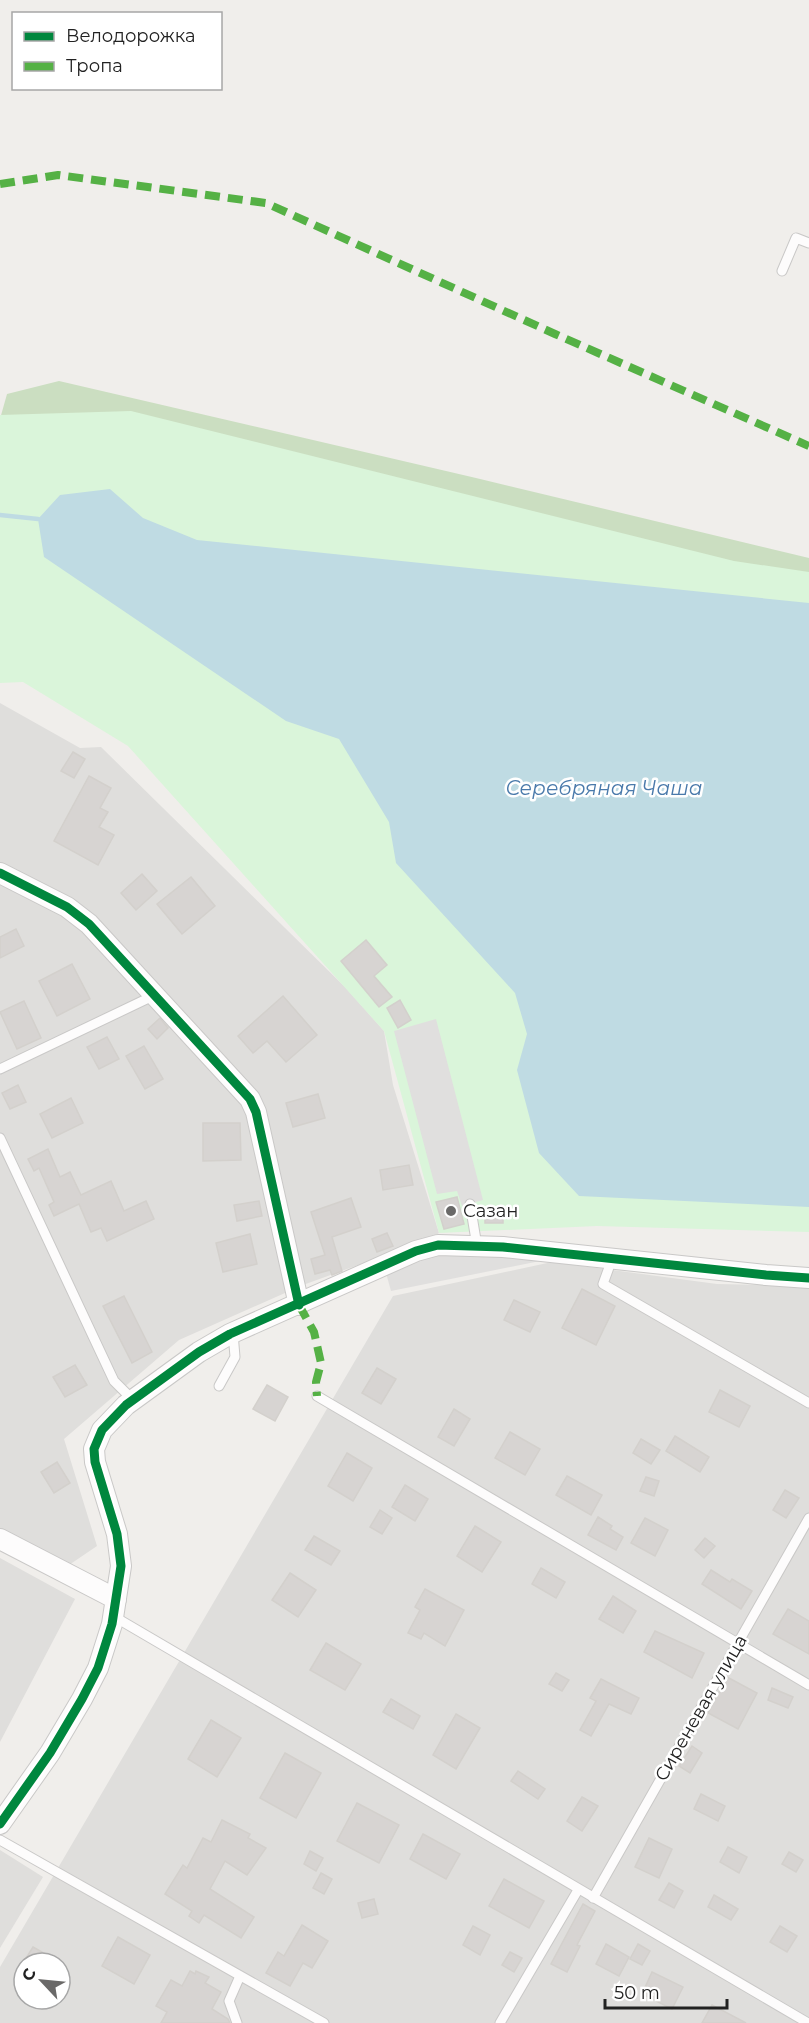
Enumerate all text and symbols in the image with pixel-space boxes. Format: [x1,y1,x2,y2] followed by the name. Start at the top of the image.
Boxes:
[12,12,222,90] legend
[66,25,195,47] text: Велодорожка
[66,55,123,77] text: Тропа
[505,776,703,800] water label: Серебряная Чаша
[463,1200,519,1222] place label: Сазан
[444,1204,458,1218] marker: Сазан
[650,1631,752,1785] street label: Сиреневая улица
[12,1951,72,2011] north arrow
[18,1965,40,1984] text: С
[605,1972,726,2010] scale bar
[614,1982,660,2004] text: 50 m

